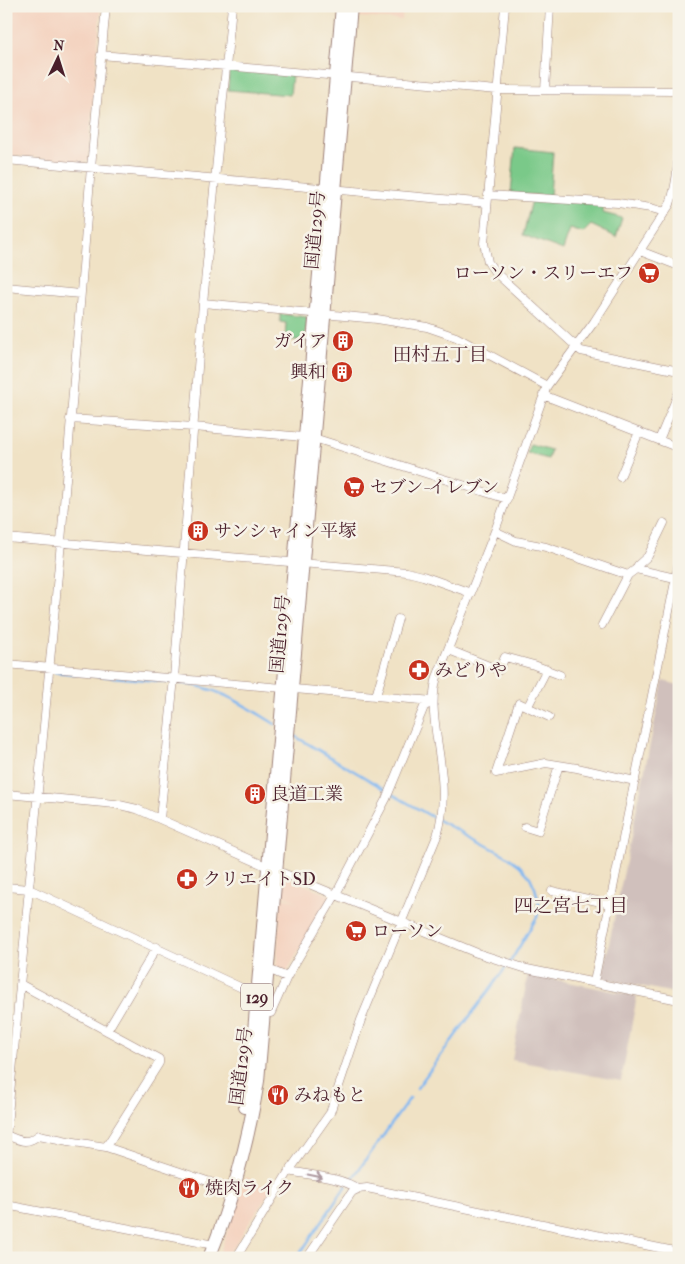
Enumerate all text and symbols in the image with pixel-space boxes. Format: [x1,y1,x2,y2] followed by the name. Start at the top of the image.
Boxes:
[32,32,82,82] north arrow
[53,37,65,54] text: N
[302,190,329,270] street label: 国道129号
[637,261,661,285] supermarket icon: ローソン・スリーエフ
[454,263,633,284] place label: ローソン・スリーエフ
[331,329,355,353] building icon: ガイア
[274,331,327,352] place label: ガイア
[392,344,488,366] district label: 田村五丁目
[330,360,354,384] building icon: 興和
[290,362,326,383] place label: 興和
[342,475,366,499] supermarket icon: セブン-イレブン
[370,477,499,498] place label: セブン-イレブン
[186,519,210,543] building icon: サンシャイン平塚
[214,521,356,542] place label: サンシャイン平塚
[267,594,294,674] street label: 国道129号
[407,658,431,682] pharmacy icon: みどりや
[435,660,507,681] place label: みどりや
[243,782,267,806] building icon: 良道工業
[271,784,343,805] place label: 良道工業
[175,867,199,891] pharmacy icon: クリエイトSD
[203,869,316,890] place label: クリエイトSD
[514,895,628,917] district label: 四之宮七丁目
[344,919,368,943] supermarket icon: ローソン
[372,921,443,942] place label: ローソン
[241,984,273,1010] road number: 129
[226,1026,257,1107] street label: 国道129号
[266,1083,290,1107] restaurant icon: みねもと
[294,1085,366,1106] place label: みねもと
[307,1172,323,1181] one-way arrow
[177,1176,201,1200] restaurant icon: 焼肉ライク
[205,1178,294,1199] place label: 焼肉ライク

